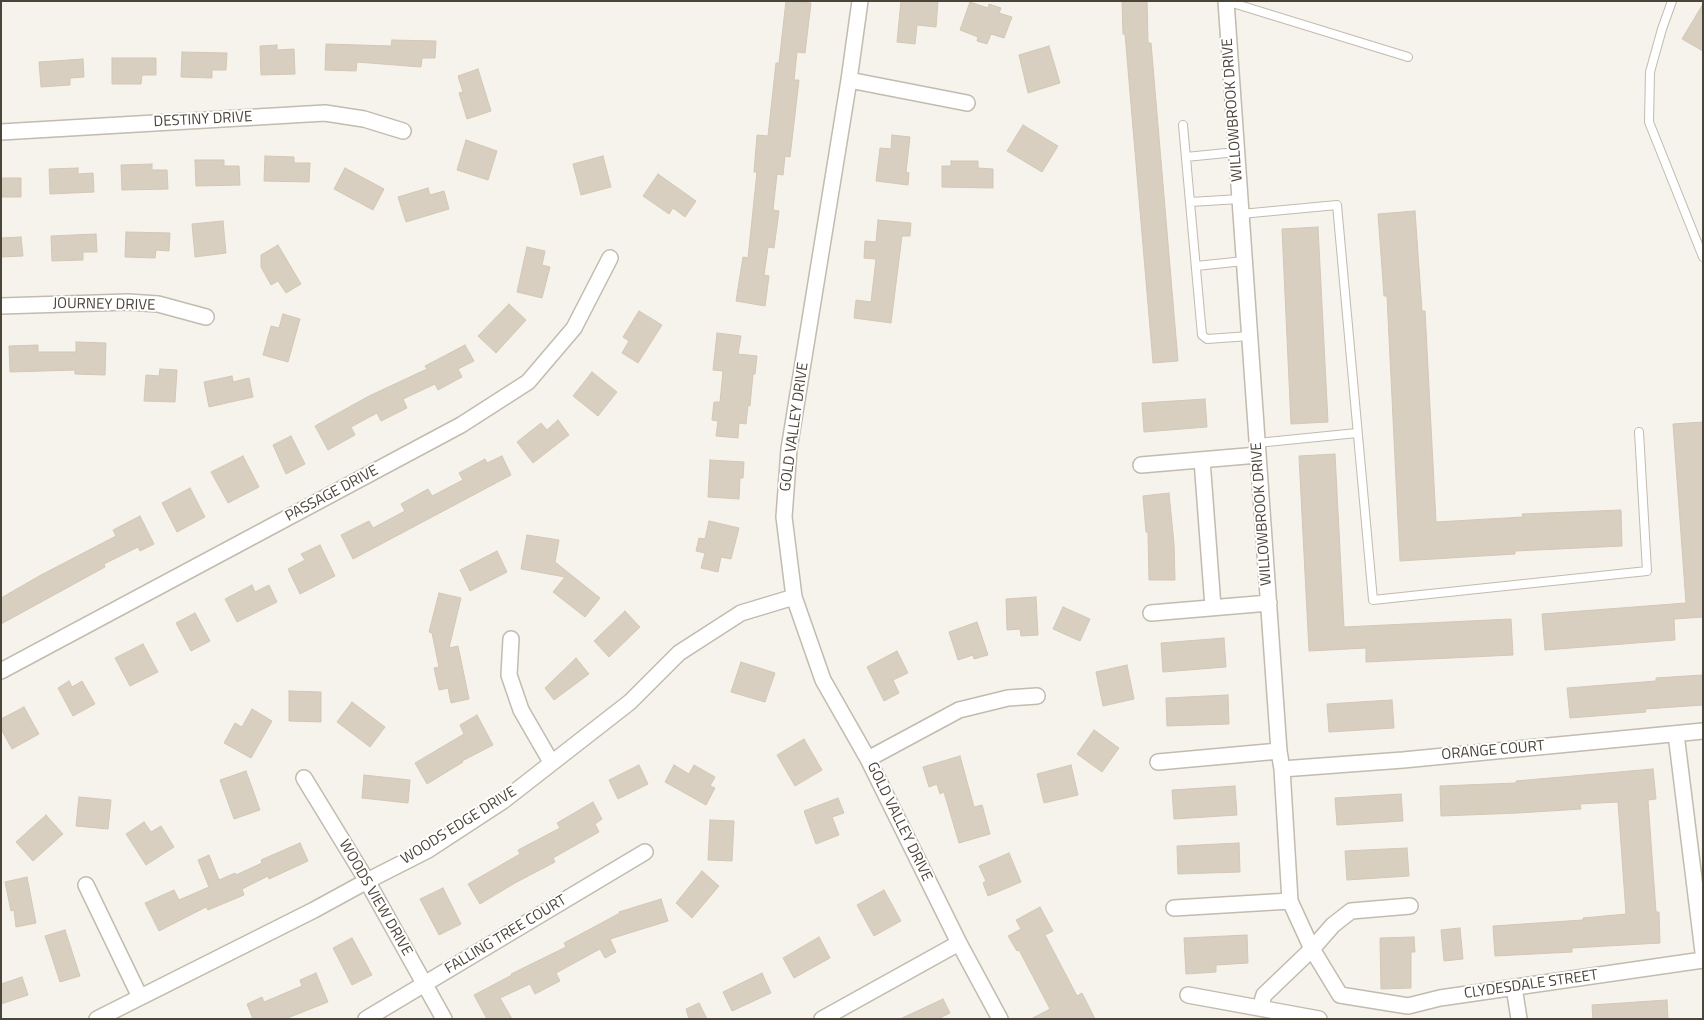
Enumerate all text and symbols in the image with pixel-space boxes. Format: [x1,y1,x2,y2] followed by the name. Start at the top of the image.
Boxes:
[1219,38,1247,182] street label: WILLOWBROOK DRIVE
[153,108,253,132] street label: DESTINY DRIVE
[53,295,155,315] street label: JOURNEY DRIVE
[777,361,813,493] street label: GOLD VALLEY DRIVE
[1248,442,1276,586] street label: WILLOWBROOK DRIVE
[282,462,382,526] street label: PASSAGE DRIVE
[1441,738,1545,764] street label: ORANGE COURT
[862,760,936,884] street label: GOLD VALLEY DRIVE
[398,783,520,869] street label: WOODS EDGE DRIVE
[334,837,416,959] street label: WOODS VIEW DRIVE
[442,892,570,978] street label: FALLING TREE COURT
[1463,967,1599,1003] street label: CLYDESDALE STREET

